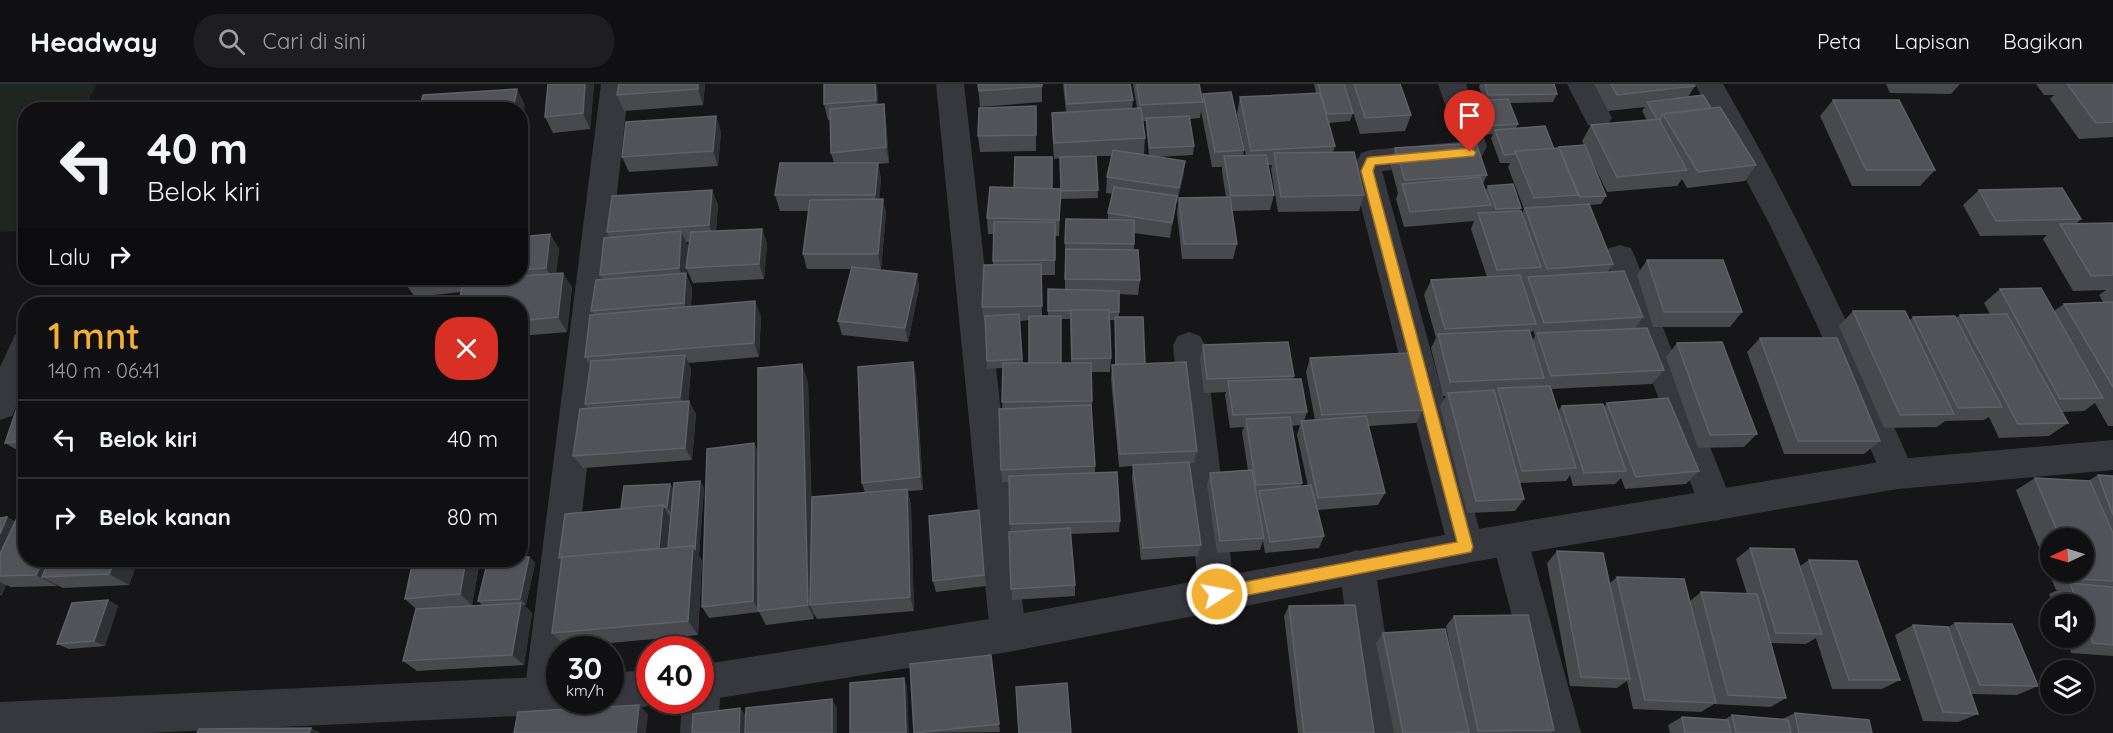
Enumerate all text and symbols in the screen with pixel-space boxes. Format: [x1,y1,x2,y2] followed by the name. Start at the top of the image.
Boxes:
[194,14,614,68] search box
[30,24,158,59] text: Headway
[215,25,248,58] icon: search
[263,27,366,55] text: Cari di sini
[1817,28,1861,54] text: Peta
[1894,28,1970,54] text: Lapisan
[2003,28,2083,54] text: Bagikan
[1444,90,1495,152] pin
[1453,99,1486,132] icon: arrive
[147,122,248,175] text: 40 m
[48,126,126,204] icon: left
[147,174,260,208] text: Belok kiri
[103,240,136,273] icon: right
[48,243,91,271] text: Lalu
[48,313,140,358] text: 1 mnt
[435,317,498,380] button: close
[48,358,160,383] text: 140 m · 06:41
[48,423,81,456] icon: left
[99,425,197,453] text: Belok kiri
[447,425,498,453] text: 40 m
[48,501,81,534] icon: right
[99,503,231,531] text: Belok kanan
[447,503,498,531] text: 80 m
[2040,528,2094,582] north arrow
[2040,528,2094,714] map controls
[1185,562,1249,626] position arrow
[2040,594,2094,648] button: sound
[636,636,714,714] speed limit sign: 40
[568,649,602,687] text: 30
[2040,660,2094,714] button: layers
[566,681,604,700] text: km/h

